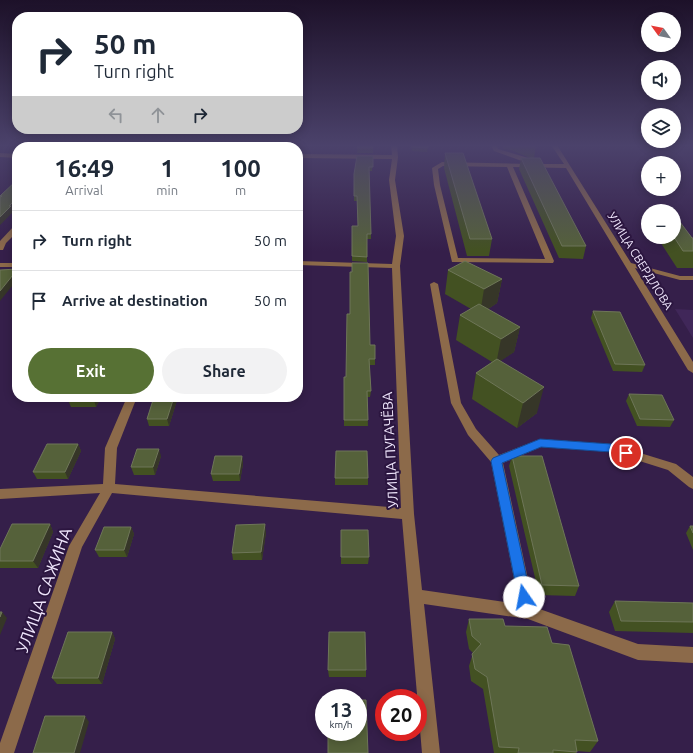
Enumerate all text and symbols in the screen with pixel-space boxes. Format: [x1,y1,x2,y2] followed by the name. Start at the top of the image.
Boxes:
[641,12,681,52] north arrow
[641,12,681,244] map controls
[28,28,80,80] icon: right
[94,28,156,59] text: 50 m
[641,60,681,100] button: sound
[94,61,174,81] text: Turn right
[105,104,127,126] icon: left
[147,104,169,126] icon: ahead
[189,104,211,126] icon: right
[641,108,681,148] button: layers
[54,155,114,182] text: 16:49
[160,155,174,182] text: 1
[220,155,261,182] text: 100
[641,156,681,196] button: +
[65,183,103,197] text: Arrival
[156,183,178,197] text: min
[235,183,246,197] text: m
[641,204,681,244] button: −
[605,210,676,312] street label: УЛИЦА СВЕРДЛОВА
[28,230,50,252] icon: right
[62,232,132,249] text: Turn right
[254,232,287,249] text: 50 m
[28,290,50,312] icon: arrive
[62,292,208,309] text: Arrive at destination
[254,292,287,309] text: 50 m
[28,348,154,394] button: Exit
[162,348,287,394] button: Share
[379,392,401,508] street label: УЛИЦА ПУГАЧЁВА
[609,436,643,470] pin
[615,442,637,464] icon: arrive
[12,525,75,655] street label: УЛИЦА САЖИНА
[503,576,545,618] position arrow
[375,689,427,741] speed limit sign: 20
[330,698,352,721] text: 13
[329,719,353,730] text: km/h

